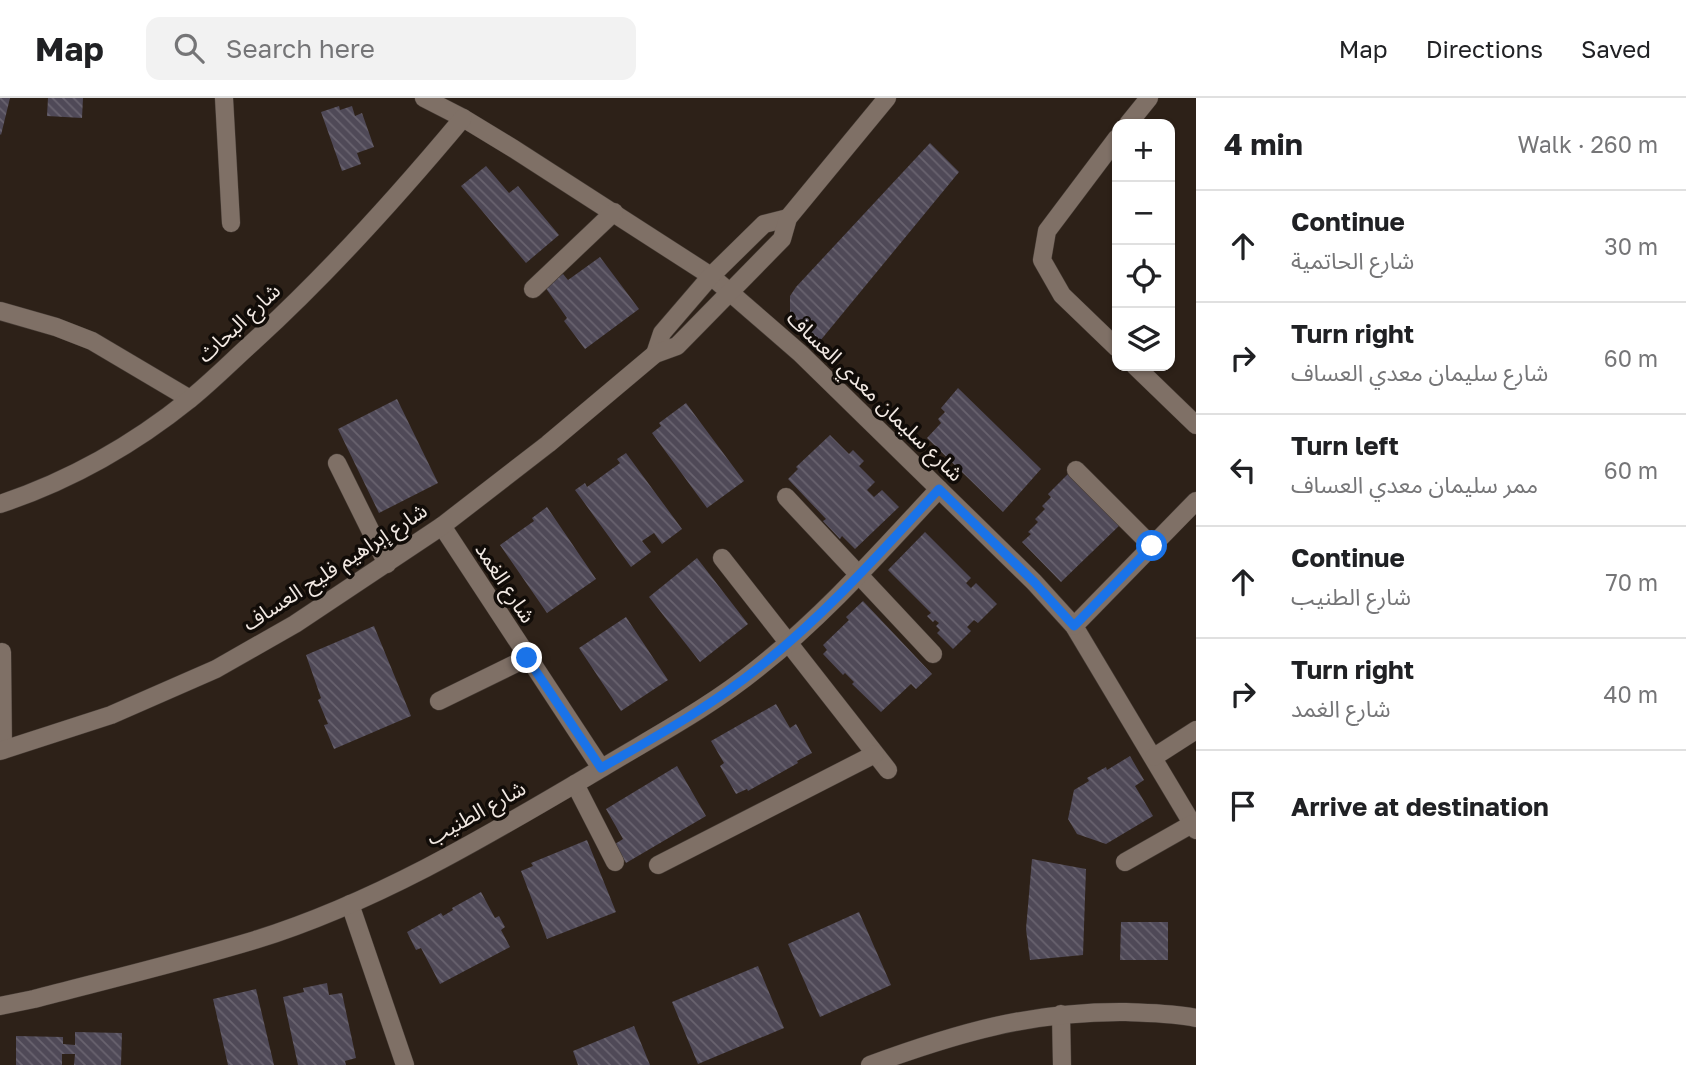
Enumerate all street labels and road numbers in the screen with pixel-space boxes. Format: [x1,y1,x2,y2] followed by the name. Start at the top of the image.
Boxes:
[191,277,287,369] street label: شارع البحاث
[779,304,969,489] street label: شارع سليمان معدي العساف
[237,497,433,638] street label: شارع إبراهيم فليح العساف
[468,537,541,629] street label: شارع الغمد
[421,774,531,853] street label: شارع الطنيب

